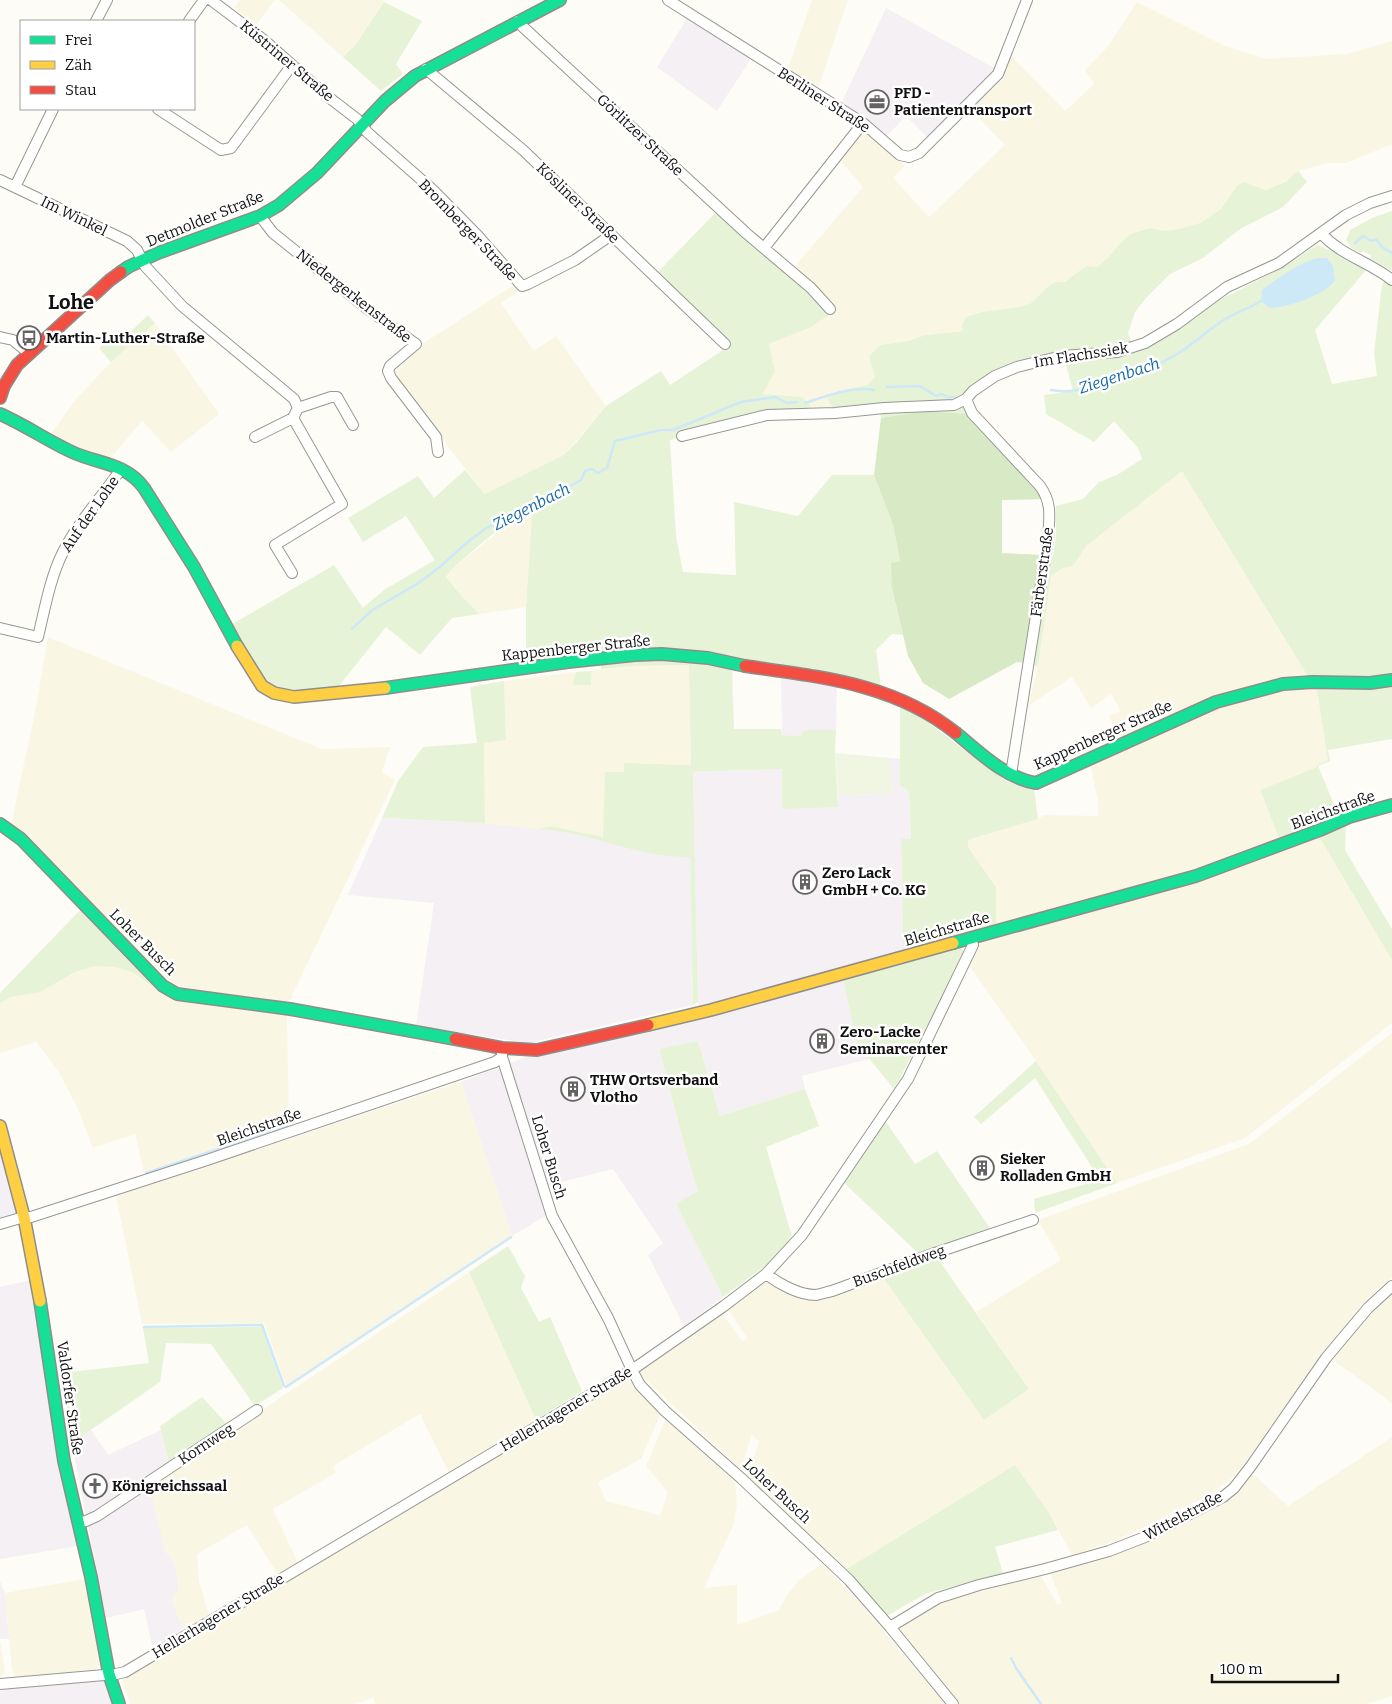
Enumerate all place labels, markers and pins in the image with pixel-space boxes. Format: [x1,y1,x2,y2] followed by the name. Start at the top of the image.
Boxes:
[894,84,1032,119] place label: PFD - Patiententransport
[864,89,890,115] office icon: PFD - Patiententransport
[16,325,42,351] bus stop icon: Martin-Luther-Straße
[46,329,205,347] place label: Martin-Luther-Straße
[822,864,926,899] place label: Zero Lack GmbH + Co. KG
[792,869,818,895] building icon: Zero Lack GmbH + Co. KG
[840,1023,947,1058] place label: Zero-Lacke Seminarcenter
[809,1028,835,1054] building icon: Zero-Lacke Seminarcenter
[590,1071,718,1106] place label: THW Ortsverband Vlotho
[560,1076,586,1102] building icon: THW Ortsverband Vlotho
[1000,1150,1112,1185] place label: Sieker Rolladen GmbH
[969,1155,995,1181] building icon: Sieker Rolladen GmbH
[82,1473,108,1499] church icon: Königreichssaal
[112,1477,227,1495] place label: Königreichssaal

